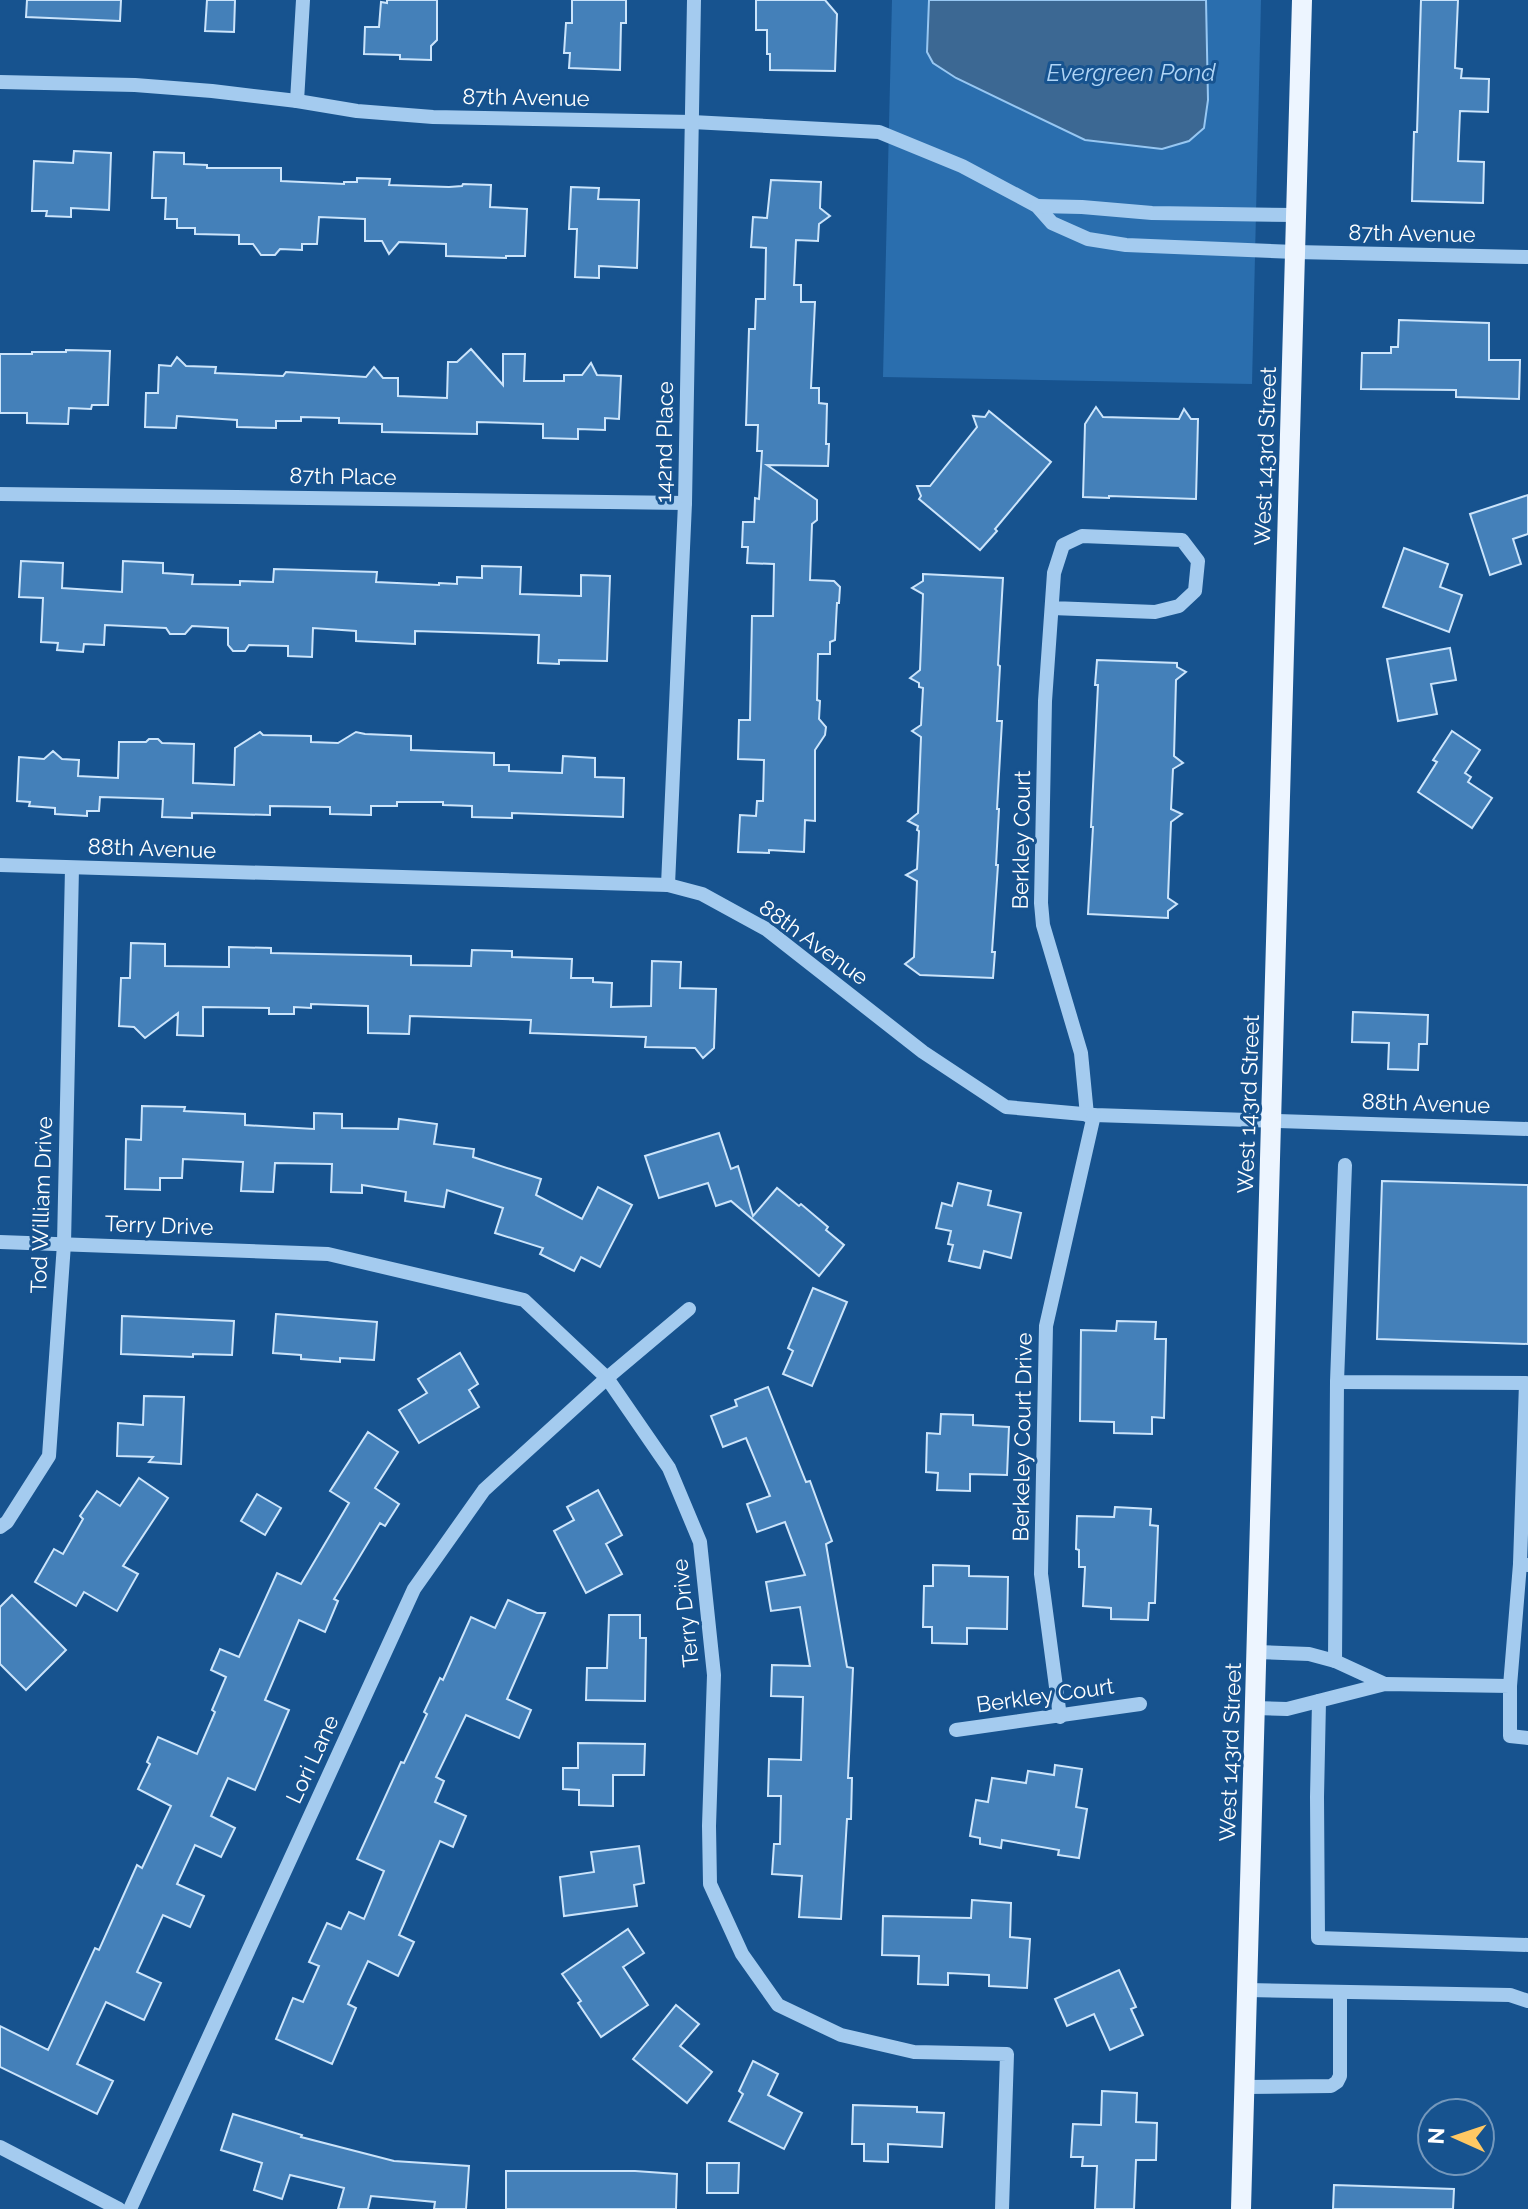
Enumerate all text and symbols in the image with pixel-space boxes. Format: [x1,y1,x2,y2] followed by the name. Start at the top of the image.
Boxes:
[1046,58,1216,87] water label: Evergreen Pond
[462,83,590,111] street label: 87th Avenue
[1348,219,1476,247] street label: 87th Avenue
[1249,366,1281,546] street label: West 143rd Street
[650,381,678,503] street label: 142nd Place
[289,462,397,490] street label: 87th Place
[1007,770,1035,910] street label: Berkley Court
[87,833,217,863] street label: 88th Avenue
[754,894,874,990] street label: 88th Avenue
[1232,1014,1264,1194] street label: West 143rd Street
[1361,1088,1491,1118] street label: 88th Avenue
[25,1116,57,1294] street label: Tod William Drive
[104,1210,214,1240] street label: Terry Drive
[1007,1332,1037,1542] street label: Berkeley Court Drive
[666,1557,704,1668] street label: Terry Drive
[1214,1662,1246,1842] street label: West 143rd Street
[974,1672,1116,1718] street label: Berkley Court
[280,1711,344,1807] street label: Lori Lane
[1416,2097,1496,2177] north arrow
[1423,2127,1449,2145] text: N

